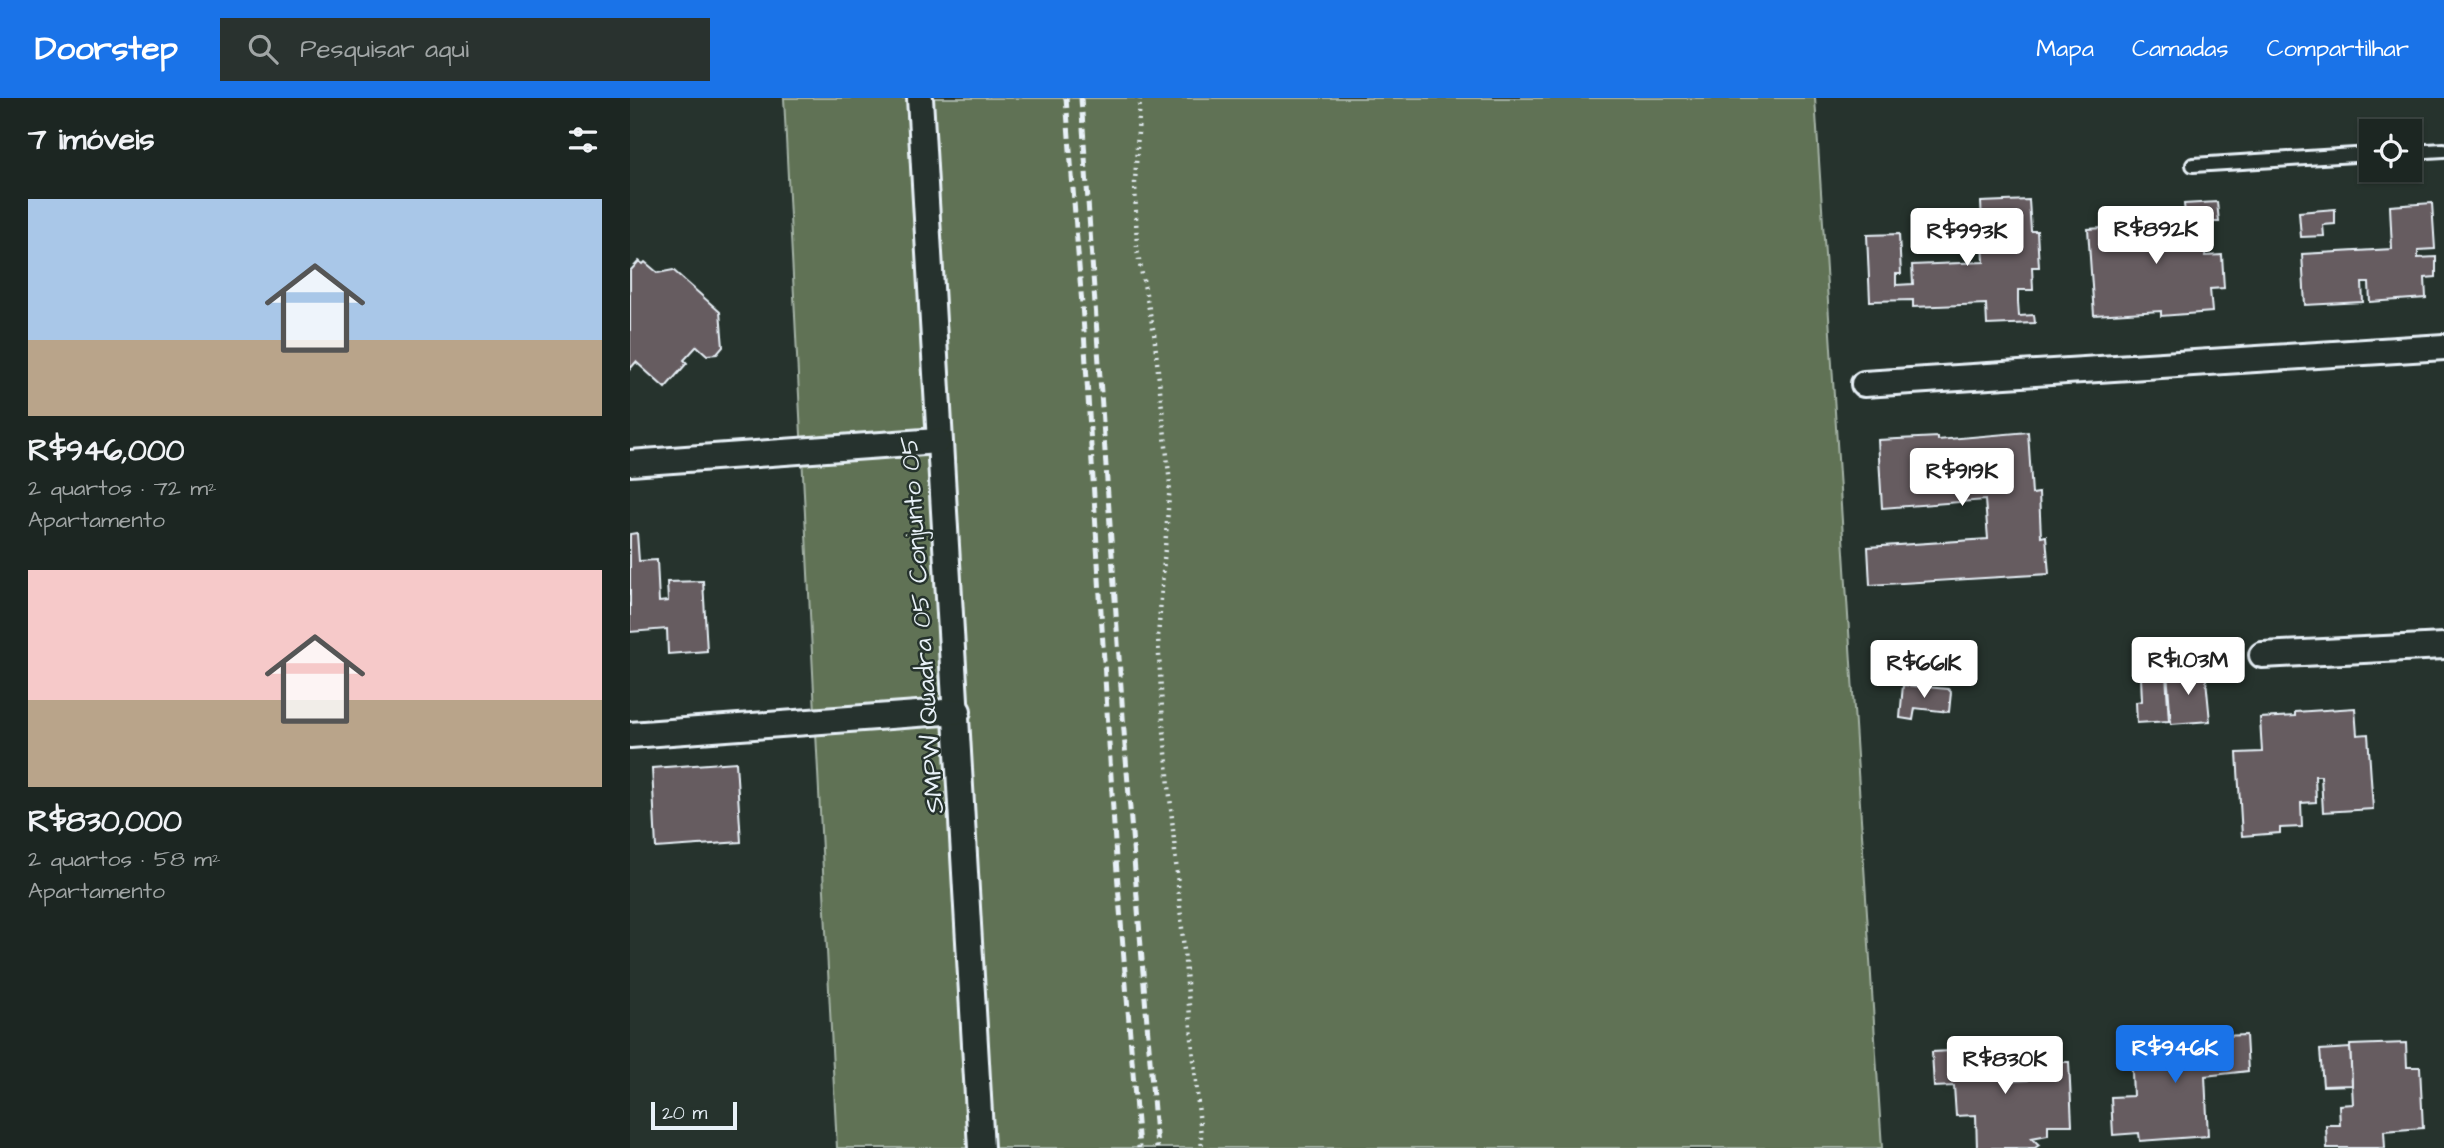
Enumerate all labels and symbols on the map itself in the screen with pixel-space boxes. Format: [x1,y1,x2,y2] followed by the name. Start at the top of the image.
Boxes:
[2099,206,2213,266] pin: R$892K
[1910,208,2024,268] pin: R$993K
[891,435,953,815] street label: SMPW Quadra 05 Conjunto 05
[1905,448,2019,508] pin: R$919K
[2123,638,2253,697] pin: R$1.03M
[1867,640,1981,700] pin: R$661K
[2118,1026,2232,1085] pin: R$946K
[1948,1037,2062,1096] pin: R$830K
[651,1099,737,1131] scale bar

